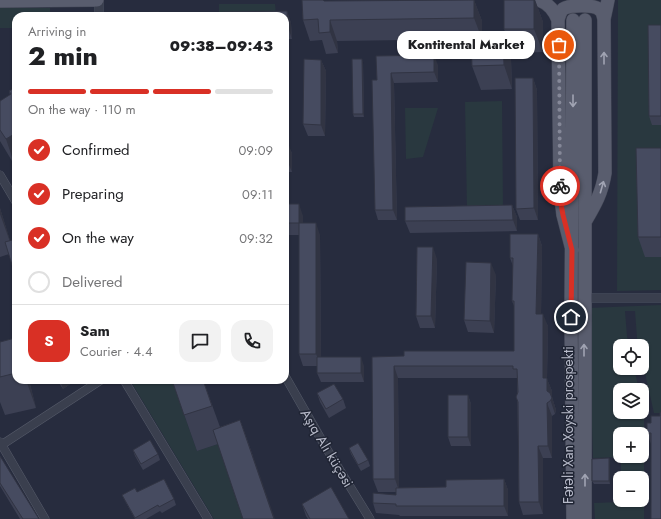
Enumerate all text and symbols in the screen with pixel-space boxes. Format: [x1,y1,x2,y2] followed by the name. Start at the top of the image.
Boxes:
[28,22,86,41] text: Arriving in
[542,28,576,62] pin
[397,31,535,59] callout: Kontitental Market
[548,34,570,56] icon: bag
[170,35,273,57] text: 09:38–09:43
[408,35,524,54] text: Kontitental Market
[28,37,98,75] text: 2 min
[600,52,608,65] one-way arrow
[569,94,577,107] one-way arrow
[28,100,136,119] text: On the way · 110 m
[28,139,50,161] icon: check
[62,139,130,161] text: Confirmed
[239,141,273,160] text: 09:09
[540,166,580,206] courier
[549,175,571,197] icon: bike
[599,181,606,194] one-way arrow
[28,183,50,205] icon: check
[62,183,124,205] text: Preparing
[242,185,273,204] text: 09:11
[28,227,50,249] icon: check
[62,227,134,249] text: On the way
[239,229,273,248] text: 09:32
[62,271,123,293] text: Delivered
[554,300,588,334] pin
[560,306,582,328] icon: home
[80,320,110,342] text: Sam
[179,320,221,362] button: chat
[231,320,273,362] button: phone
[44,330,54,352] text: S
[613,339,649,507] map controls
[613,339,649,375] button: locate
[80,342,153,361] text: Courier · 4.4
[580,344,588,357] one-way arrow
[558,346,578,504] street label: Fətəli Xan Xoyski prospekti
[613,383,649,419] button: layers
[296,405,358,491] street label: Aşıq Alı küçəsi
[613,427,649,463] button: +
[613,471,649,507] button: −
[581,474,589,487] one-way arrow

